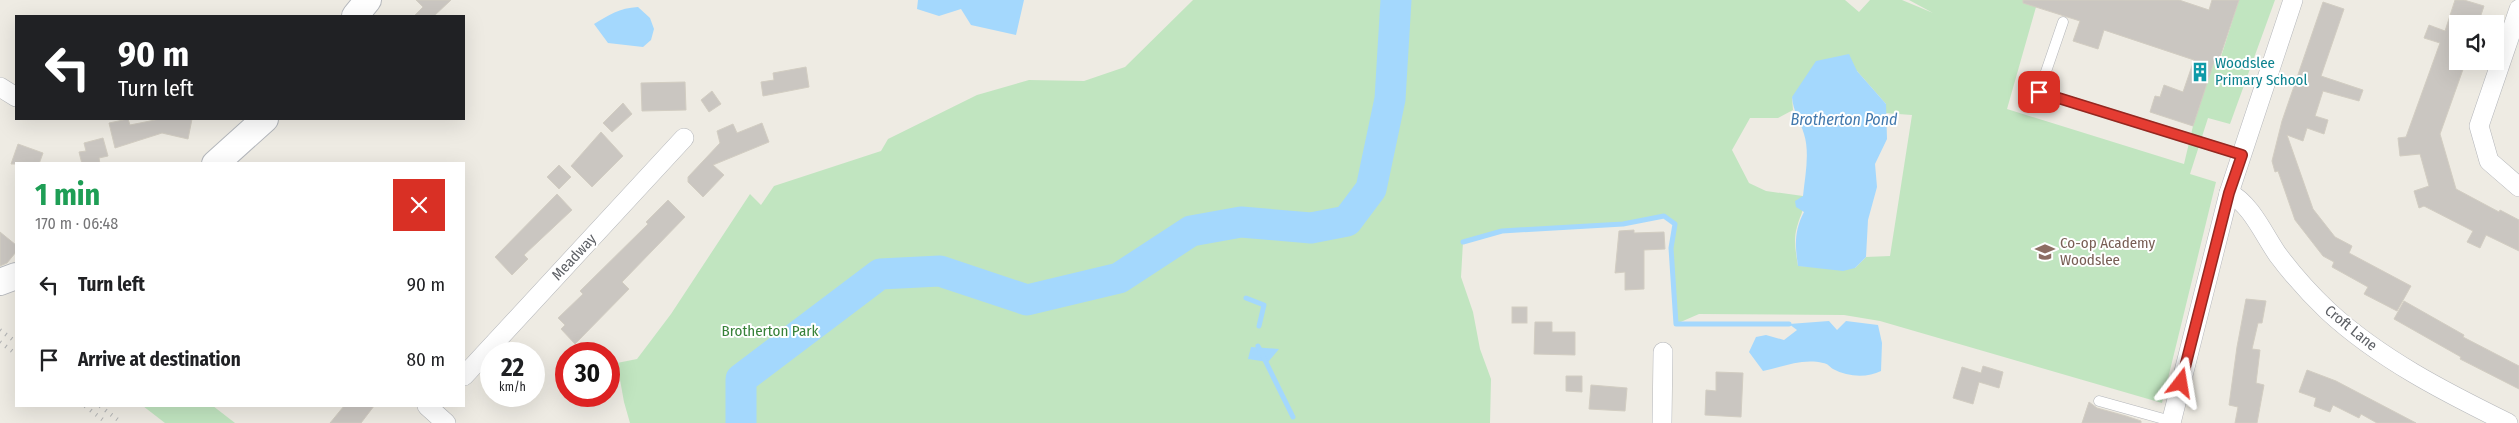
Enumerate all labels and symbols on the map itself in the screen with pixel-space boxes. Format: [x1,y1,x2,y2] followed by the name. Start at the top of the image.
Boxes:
[2215,54,2307,89] place label: Woodslee Primary School
[2189,61,2211,83] building icon: Woodslee Primary School
[2018,71,2060,113] pin
[1790,110,1898,129] water label: Brotherton Pond
[548,230,600,284] street label: Meadway
[2060,234,2156,269] place label: Co-op Academy Woodslee
[2034,241,2056,263] school or university icon: Co-op Academy Woodslee
[2321,301,2381,355] street label: Croft Lane
[721,322,819,340] park label: Brotherton Park
[555,342,620,407] speed limit sign: 30
[2154,356,2206,408] position arrow

